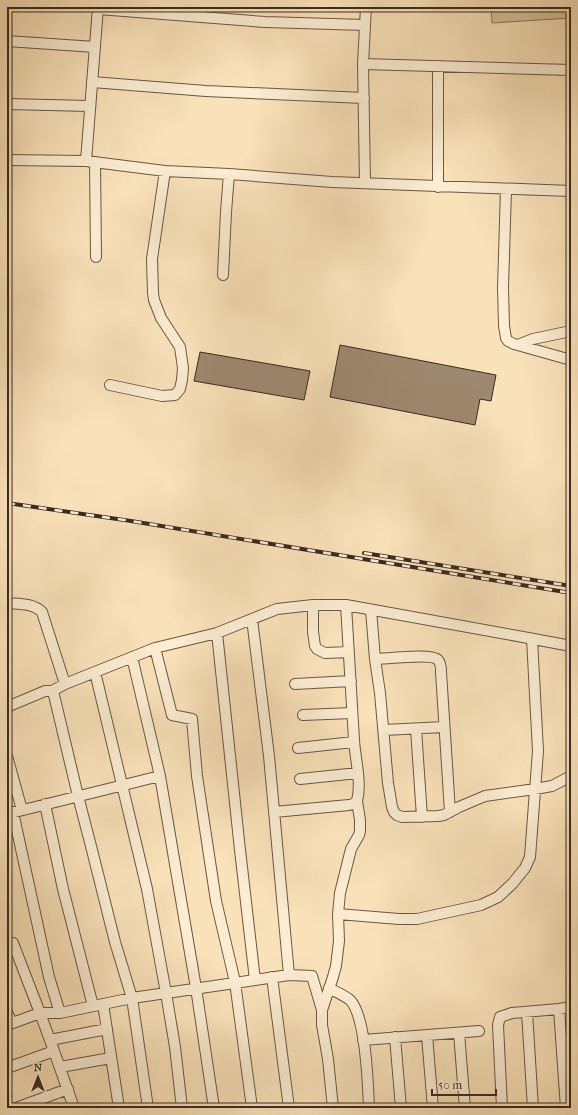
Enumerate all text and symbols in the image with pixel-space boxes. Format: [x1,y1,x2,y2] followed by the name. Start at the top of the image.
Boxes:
[18,1057,58,1097] north arrow
[34,1061,43,1074] text: N
[432,1071,496,1097] scale bar
[438,1078,462,1092] text: 50 m

